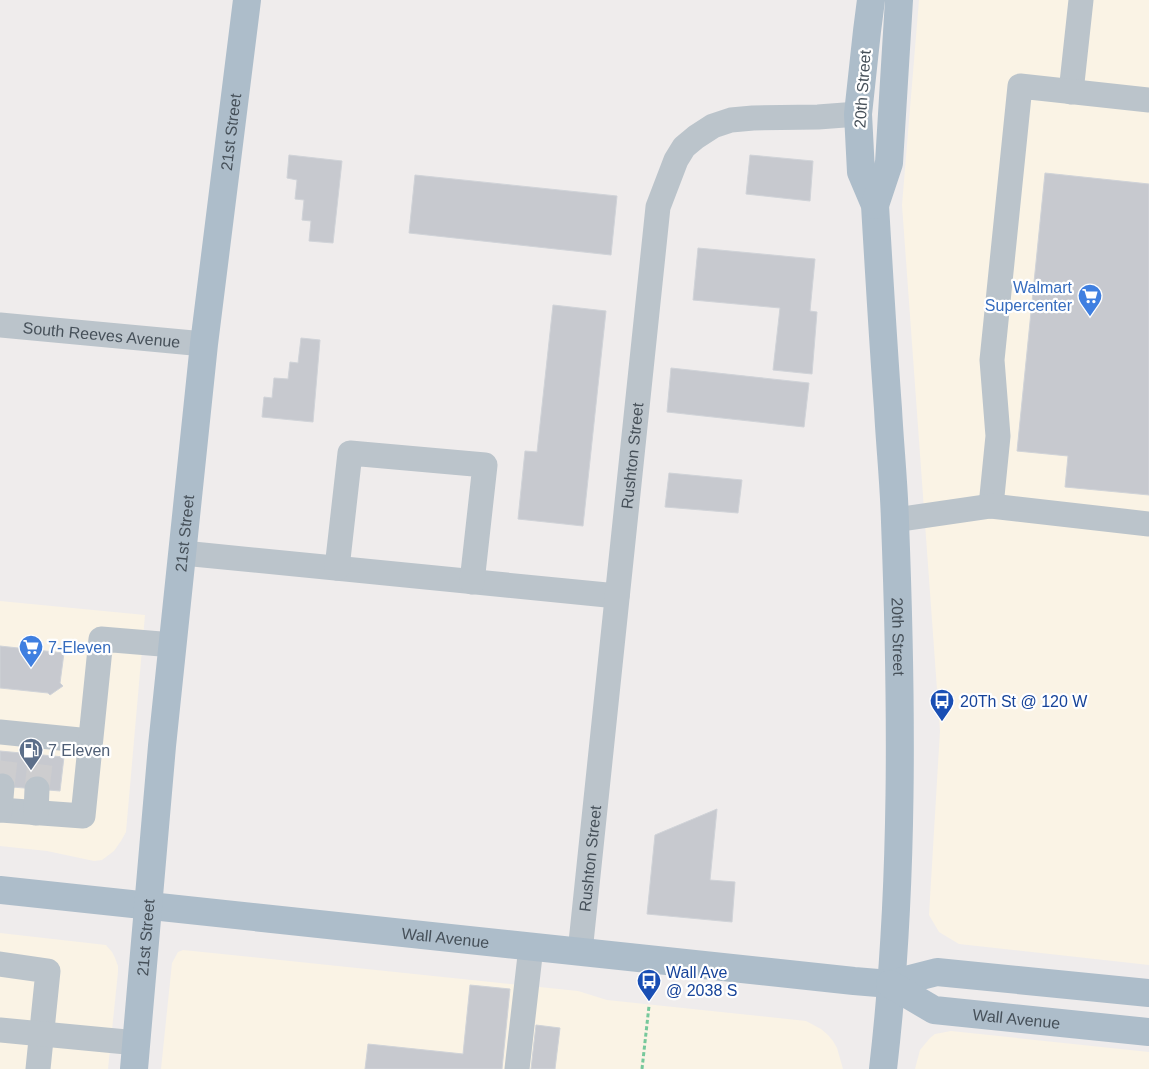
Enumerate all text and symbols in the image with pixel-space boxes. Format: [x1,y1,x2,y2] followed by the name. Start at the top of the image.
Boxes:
[851,49,874,129] street label: 20th Street
[218,92,244,172] street label: 21st Street
[985,279,1073,314] place label: Walmart Supercenter
[1077,283,1103,317] supermarket icon: Walmart Supercenter
[22,319,181,351] street label: South Reeves Avenue
[618,401,647,510] street label: Rushton Street
[172,493,197,573] street label: 21st Street
[889,597,907,676] street label: 20th Street
[18,634,44,668] supermarket icon: 7-Eleven
[48,639,111,656] place label: 7-Eleven
[929,688,955,722] bus stop icon: 20Th St @ 120 W
[960,693,1088,710] place label: 20Th St @ 120 W
[18,737,44,771] fuel station icon: 7 Eleven
[48,742,110,759] place label: 7 Eleven
[576,804,604,913] street label: Rushton Street
[134,898,158,977] street label: 21st Street
[401,925,490,951] street label: Wall Avenue
[666,964,737,999] place label: Wall Ave @ 2038 S
[636,968,662,1002] bus stop icon: Wall Ave @ 2038 S
[972,1006,1061,1032] street label: Wall Avenue

